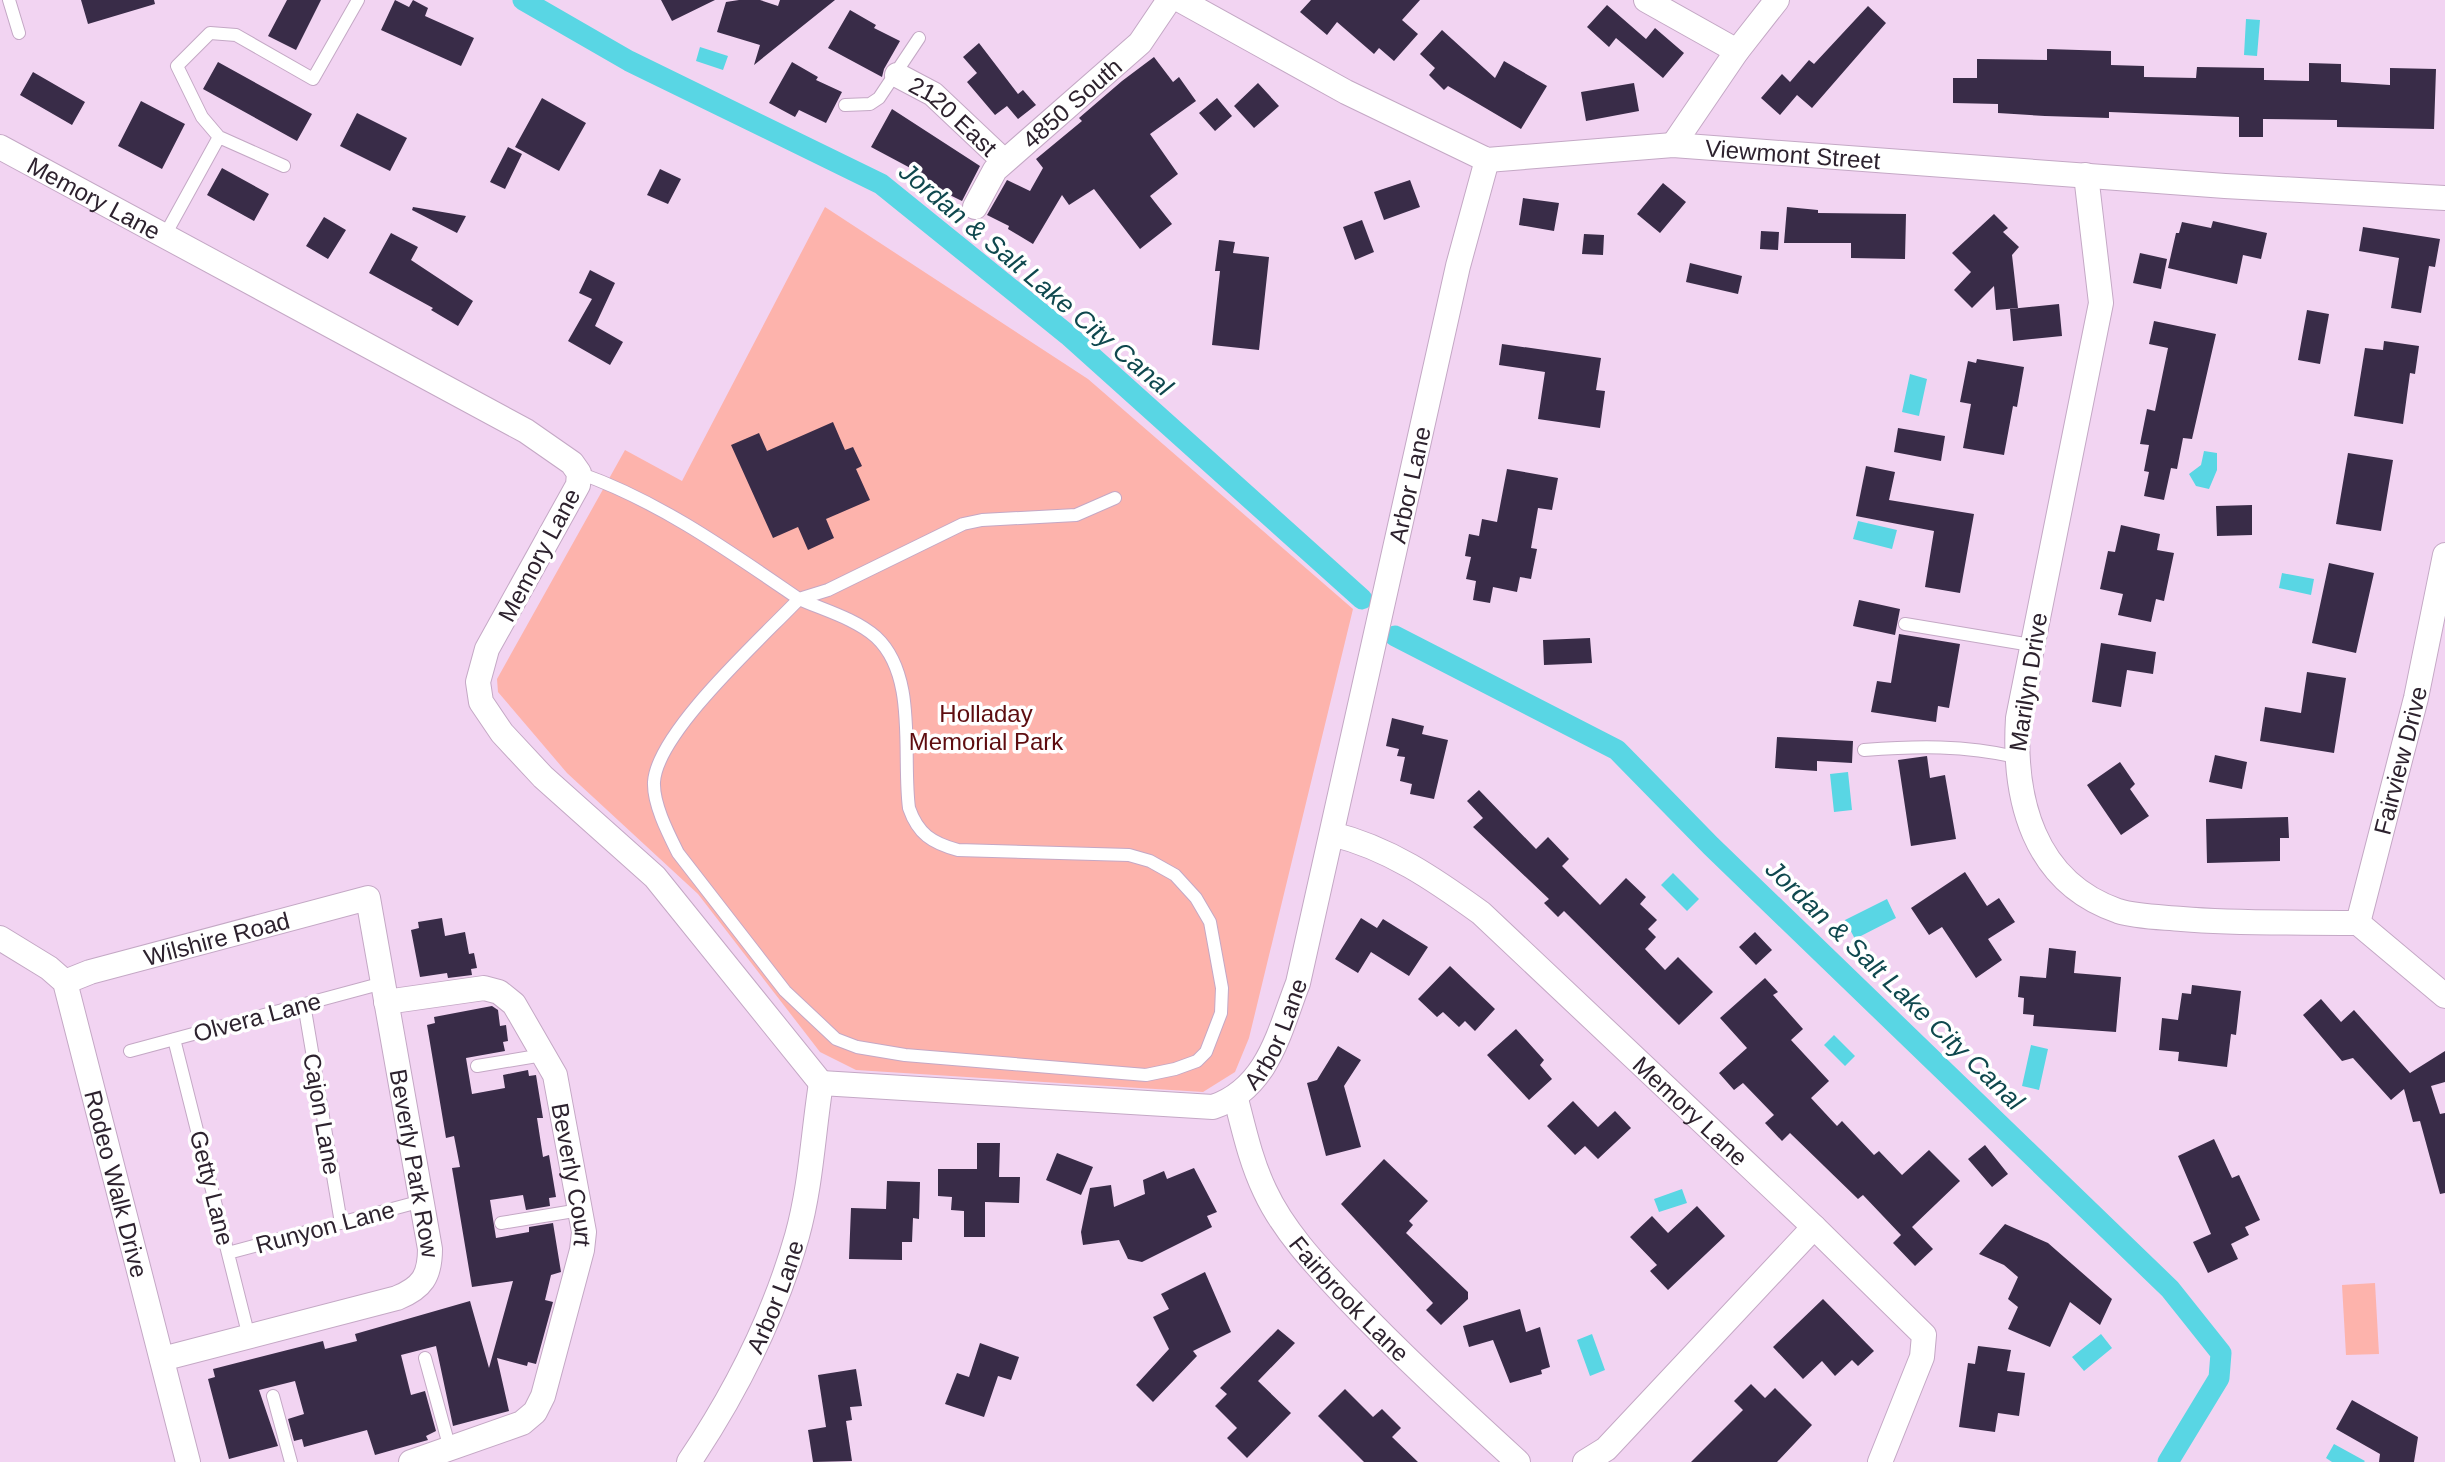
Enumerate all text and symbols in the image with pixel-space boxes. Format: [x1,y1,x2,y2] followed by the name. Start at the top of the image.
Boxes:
[1017,52,1127,153] street label: 4850 South
[905,70,1003,161] street label: 2120 East
[1704,134,1882,174] street label: Viewmont Street
[23,151,165,245] street label: Memory Lane
[893,155,1179,403] water label: Jordan & Salt Lake City Canal
[1383,424,1435,546] street label: Arbor Lane
[493,484,585,626] street label: Memory Lane
[2004,611,2052,753] street label: Marilyn Drive
[2368,684,2432,837] street label: Fairview Drive
[909,700,1064,755] park label: Holladay Memorial Park
[1759,853,2031,1117] water label: Jordan & Salt Lake City Canal
[141,906,292,971] street label: Wilshire Road
[1238,975,1312,1094] street label: Arbor Lane
[190,987,324,1047] street label: Olvera Lane
[298,1051,346,1177] street label: Cajon Lane
[1628,1051,1753,1171] street label: Memory Lane
[385,1067,445,1260] street label: Beverly Park Row
[80,1087,154,1280] street label: Rodeo Walk Drive
[547,1101,597,1248] street label: Beverly Court
[185,1128,239,1248] street label: Getty Lane
[253,1195,397,1259] street label: Runyon Lane
[1284,1231,1415,1366] street label: Fairbrook Lane
[741,1237,809,1357] street label: Arbor Lane

